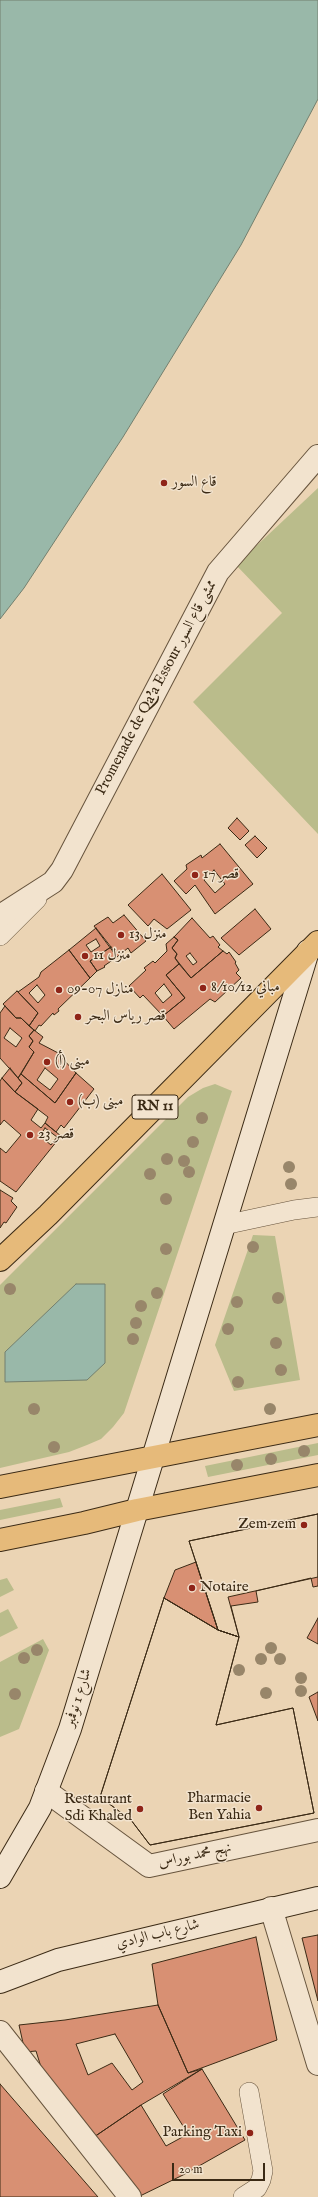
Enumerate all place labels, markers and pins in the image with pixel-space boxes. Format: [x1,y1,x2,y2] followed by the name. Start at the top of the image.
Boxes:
[172,474,217,492] place label: قاع السور
[159,478,169,488] marker: قاع السور
[203,866,239,884] place label: قصر 17
[190,870,200,880] marker: قصر 17
[129,926,167,944] place label: منزل 13
[116,930,126,940] marker: منزل 13
[93,947,131,965] place label: منزل 11
[80,951,90,961] marker: منزل 11
[211,979,280,997] place label: مباني 8/10/12
[67,981,134,999] place label: منازل 07-09
[198,983,208,993] marker: مباني 8/10/12
[54,985,64,995] marker: منازل 07-09
[86,1008,166,1026] place label: قصر رياس البحر
[73,1012,83,1022] marker: قصر رياس البحر
[55,1053,90,1071] place label: مبنى (أ)
[42,1057,52,1067] marker: مبنى (أ)
[78,1093,123,1111] place label: مبنى (ب)
[65,1097,75,1107] marker: مبنى (ب)
[38,1126,74,1144] place label: قصر 23
[25,1130,35,1140] marker: قصر 23
[238,1516,296,1534] place label: Zem zem
[299,1520,309,1530] marker: Zem zem
[200,1579,249,1597] place label: Notaire
[187,1583,197,1593] marker: Notaire
[187,1790,251,1825] place label: Pharmacie Ben Yahia
[64,1791,132,1826] place label: Restaurant Sdi Khaled
[254,1803,264,1813] marker: Pharmacie Ben Yahia
[135,1804,145,1814] marker: Restaurant Sdi Khaled
[162,2124,242,2142] place label: Parking Taxi
[245,2128,255,2138] marker: Parking Taxi

